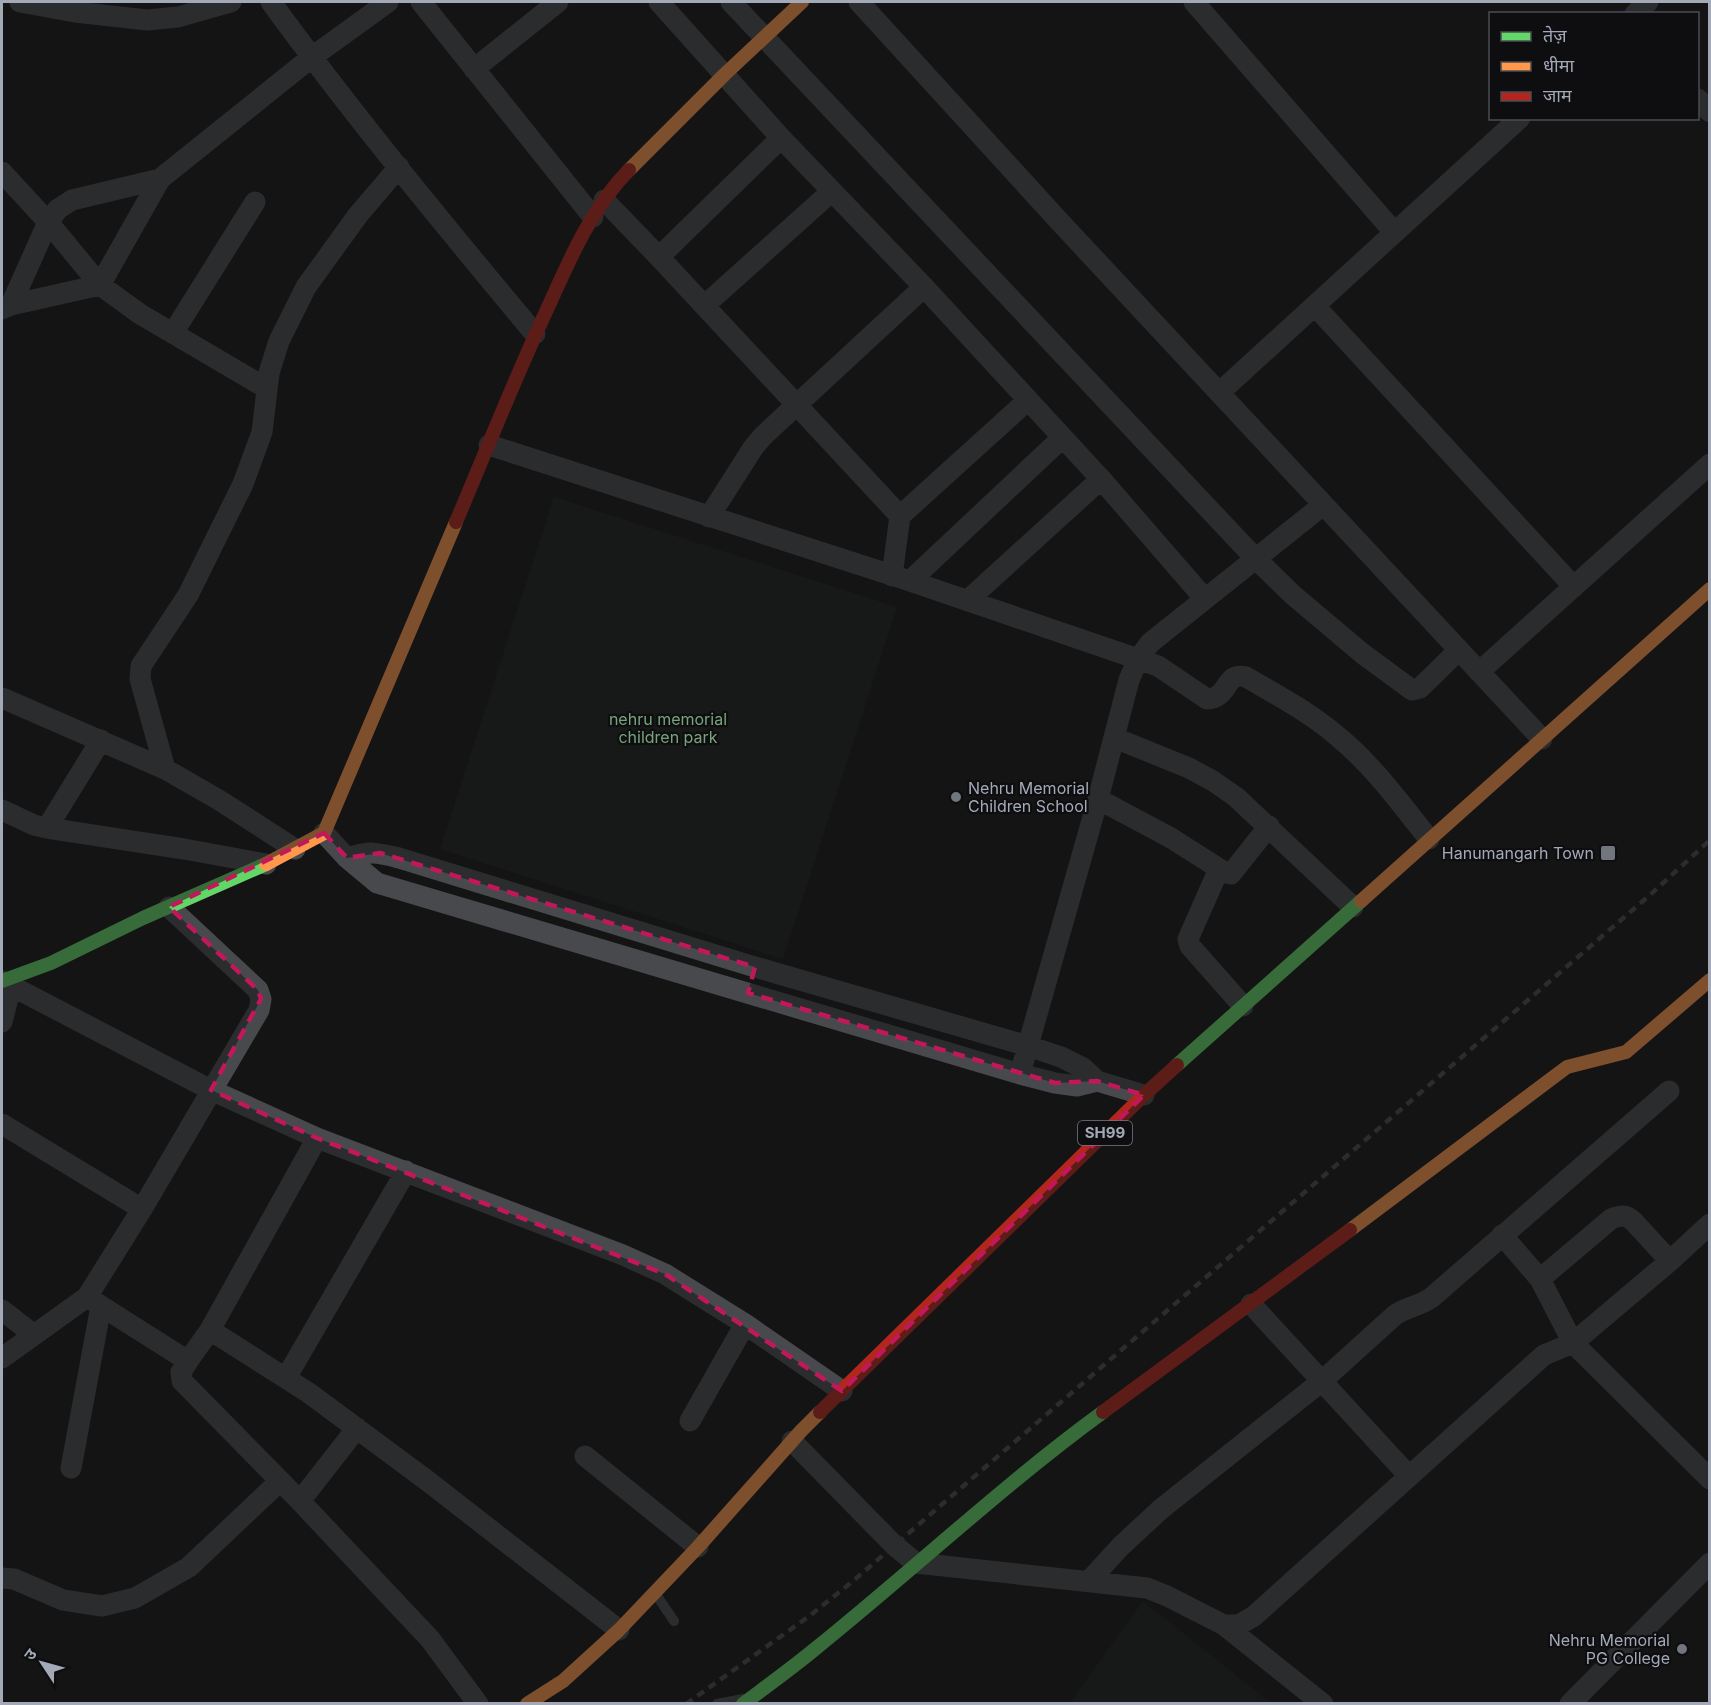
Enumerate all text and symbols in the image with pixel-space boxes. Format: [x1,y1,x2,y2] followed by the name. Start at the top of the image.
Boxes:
[1489,12,1699,120] legend
[1543,25,1567,46] text: तेज़
[1543,55,1574,76] text: धीमा
[1543,85,1573,106] text: जाम
[609,709,727,747] park label: nehru memorial children park
[968,778,1089,816] place label: Nehru Memorial Children School
[949,790,963,804] marker: Nehru Memorial Children School
[1442,843,1594,863] place label: Hanumangarh Town
[1599,844,1617,862] marker: Hanumangarh Town
[1078,1121,1132,1145] road number: SH99
[1549,1630,1670,1668] place label: Nehru Memorial PG College
[12,1633,72,1693] north arrow
[1675,1642,1689,1656] marker: Nehru Memorial PG College
[19,1644,41,1664] text: उ

